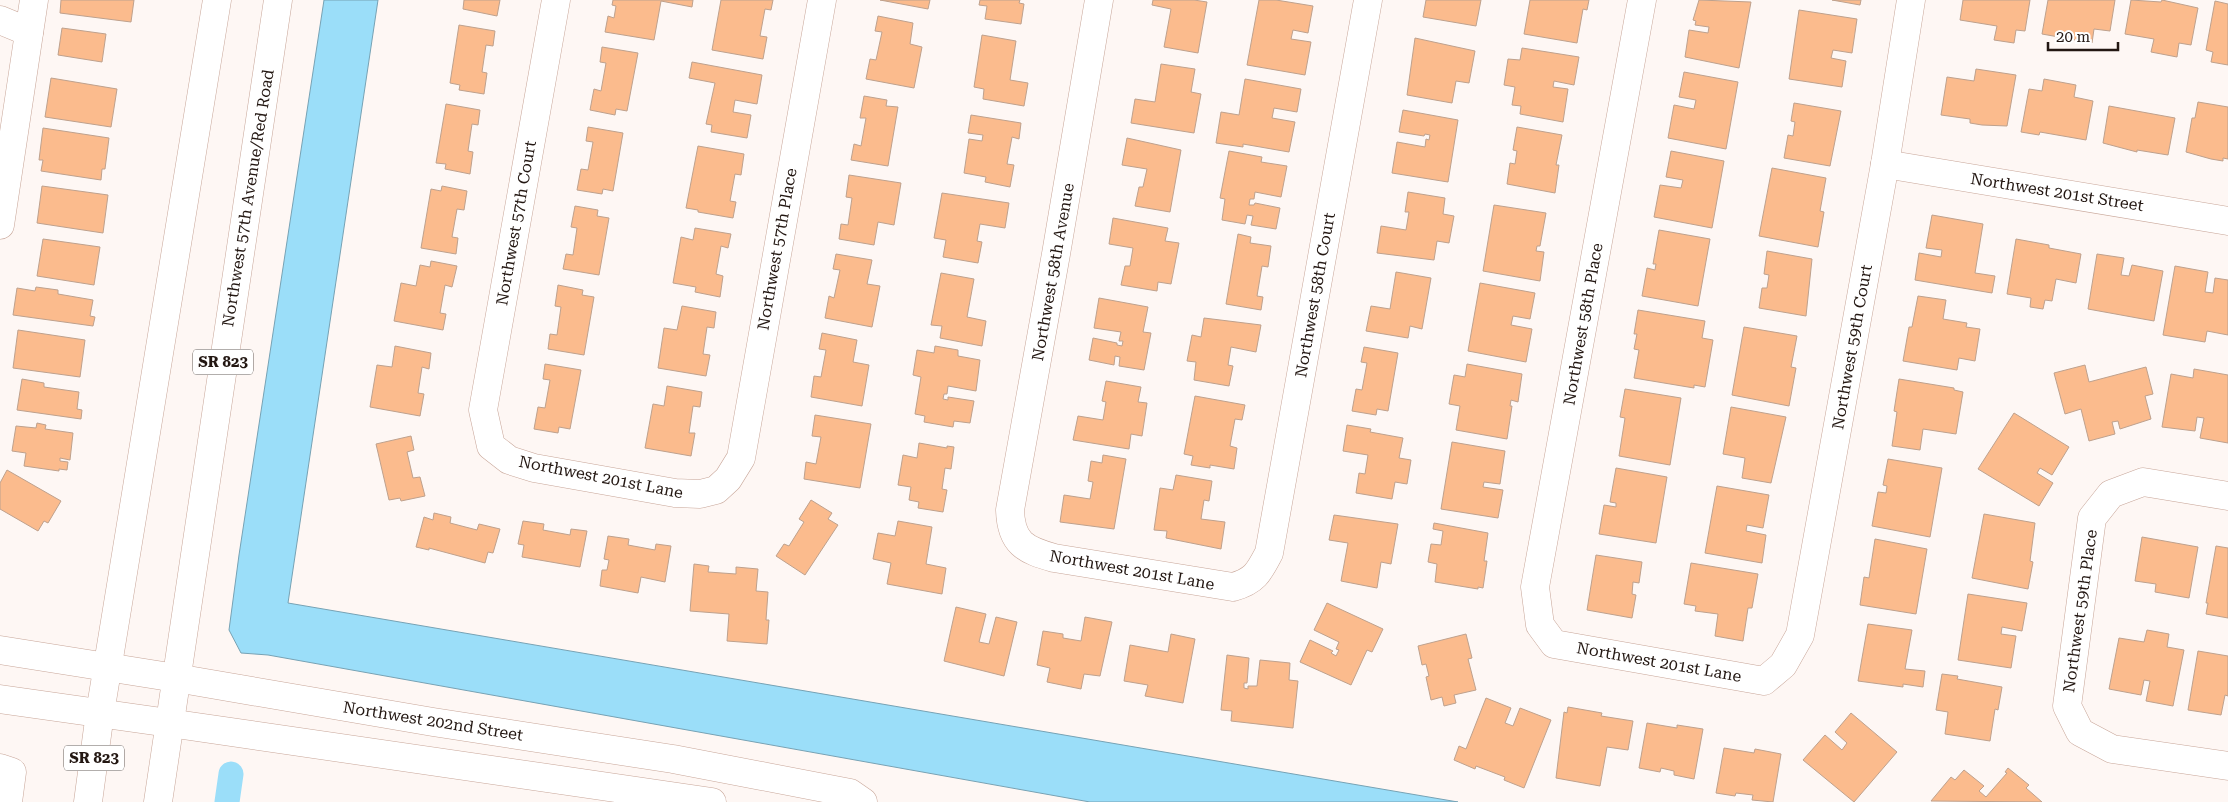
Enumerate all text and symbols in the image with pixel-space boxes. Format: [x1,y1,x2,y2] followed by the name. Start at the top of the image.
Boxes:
[2048,20,2118,52] scale bar
[2056,28,2091,46] text: 20 m
[218,68,278,328] street label: Northwest 57th Avenue/Red Road
[492,139,540,307] street label: Northwest 57th Court
[753,166,801,332] street label: Northwest 57th Place
[1969,169,2145,215] street label: Northwest 201st Street
[1028,181,1078,362] street label: Northwest 58th Avenue
[1291,211,1339,379] street label: Northwest 58th Court
[1559,241,1607,407] street label: Northwest 58th Place
[1828,263,1876,431] street label: Northwest 59th Court
[193,350,253,374] road number: SR 823
[517,452,685,502] street label: Northwest 201st Lane
[2059,528,2101,694] street label: Northwest 59th Place
[1048,546,1216,594] street label: Northwest 201st Lane
[1575,638,1743,686] street label: Northwest 201st Lane
[342,697,524,745] street label: Northwest 202nd Street
[64,746,124,770] road number: SR 823

